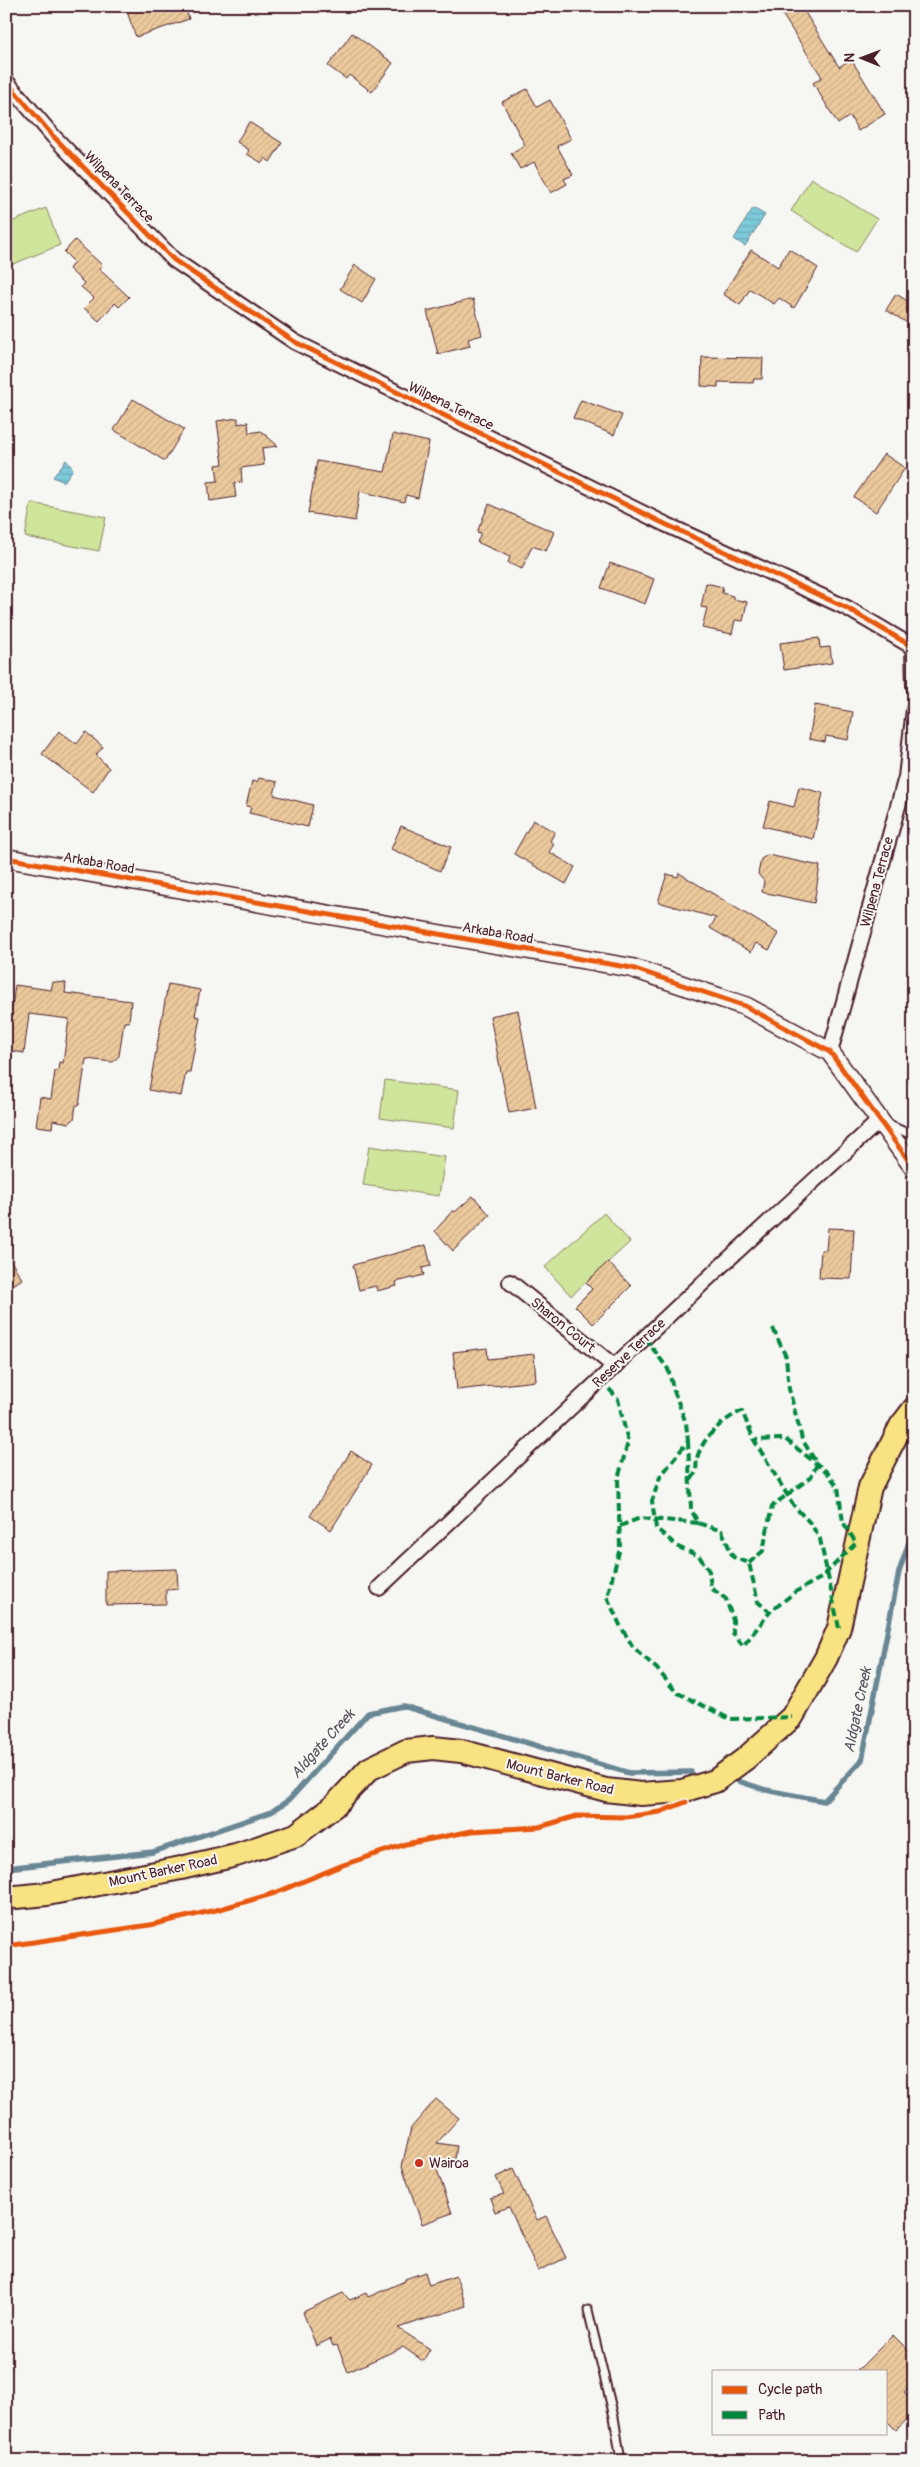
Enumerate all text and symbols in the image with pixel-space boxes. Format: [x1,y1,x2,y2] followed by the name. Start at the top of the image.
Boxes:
[838,32,888,82] north arrow
[841,53,858,63] text: N
[81,148,157,226] street label: Wilpena Terrace
[406,378,497,434] street label: Wilpena Terrace
[857,835,897,929] street label: Wilpena Terrace
[62,848,136,878] street label: Arkaba Road
[461,918,535,948] street label: Arkaba Road
[527,1294,599,1356] street label: Sharon Court
[589,1315,669,1391] street label: Reserve Terrace
[840,1664,877,1754] water label: Aldgate Creek
[287,1704,360,1783] water label: Aldgate Creek
[504,1755,616,1799] street label: Mount Barker Road
[107,1851,219,1891] street label: Mount Barker Road
[429,2155,469,2172] place label: Wairoa
[413,2157,425,2169] marker: Wairoa
[712,2370,888,2434] legend
[758,2380,822,2399] text: Cycle path
[758,2406,785,2425] text: Path

